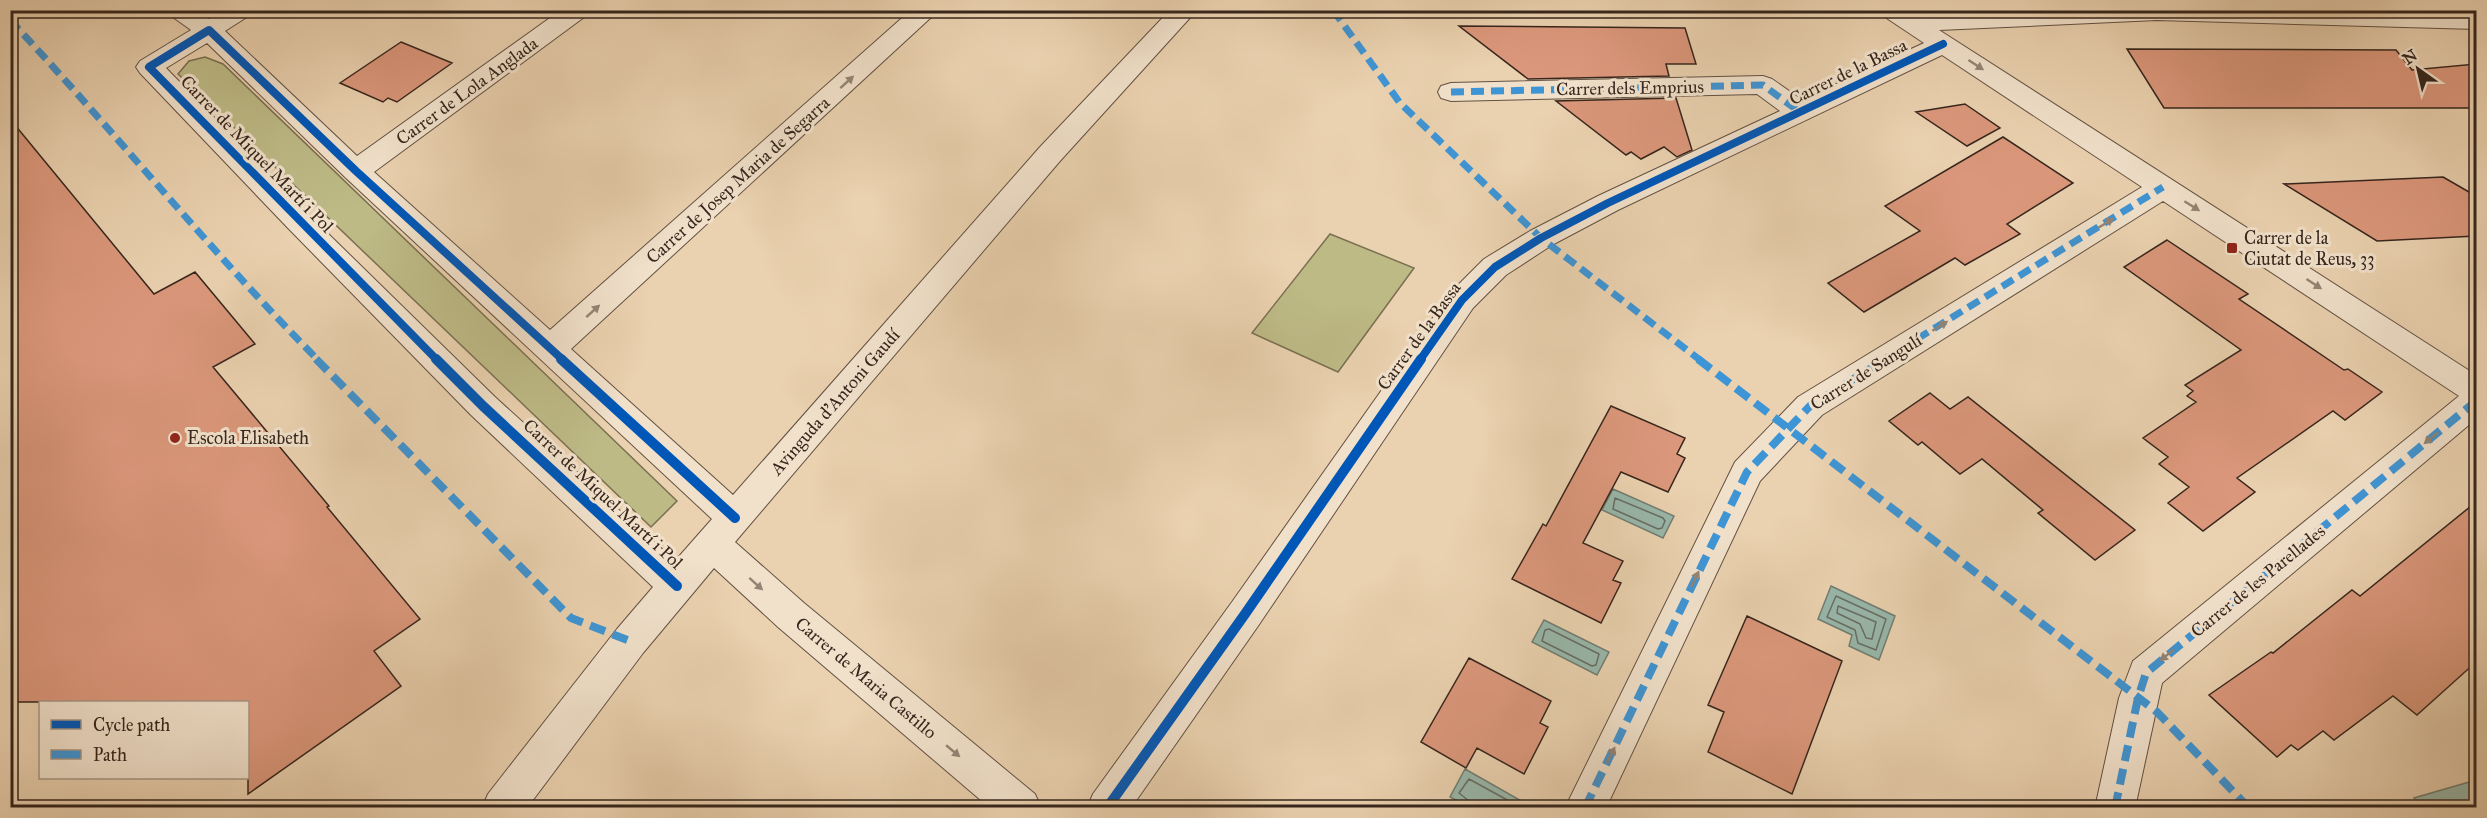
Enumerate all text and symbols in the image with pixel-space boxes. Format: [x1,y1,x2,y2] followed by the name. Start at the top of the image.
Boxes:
[392,32,543,151] street label: Carrer de Lola Anglada
[1785,34,1911,110] street label: Carrer de la Bassa
[2388,39,2448,99] north arrow
[2399,45,2421,69] text: N
[1967,60,1984,71] one-way arrow
[175,71,338,238] street label: Carrer de Miquel Martí i Pol
[839,76,854,89] one-way arrow
[1556,76,1704,100] street label: Carrer dels Emprius
[642,91,835,269] street label: Carrer de Josep Maria de Segarra
[2184,200,2200,211] one-way arrow
[2098,218,2114,229] one-way arrow
[2244,227,2374,270] place label: Carrer de la Ciutat de Reus, 33
[2225,241,2239,255] marker: Carrer de la Ciutat de Reus, 33
[1372,277,1466,394] street label: Carrer de la Bassa
[2306,279,2322,290] one-way arrow
[585,305,600,318] one-way arrow
[1932,320,1948,331] one-way arrow
[765,324,906,481] street label: Avinguda d'Antoni Gaudí
[1806,328,1927,416] street label: Carrer de Sangulí
[518,414,688,575] street label: Carrer de Miquel Martí i Pol
[187,427,309,449] place label: Escola Elisabeth
[168,431,182,445] marker: Escola Elisabeth
[2423,431,2439,444] one-way arrow
[2186,520,2330,642] street label: Carrer de les Parellades
[1691,571,1700,588] one-way arrow
[748,577,763,590] one-way arrow
[791,612,941,744] street label: Carrer de Maria Castillo
[2160,648,2175,661] one-way arrow
[39,701,249,779] legend
[93,714,170,736] text: Cycle path
[93,744,127,766] text: Path
[945,744,960,757] one-way arrow
[1606,746,1615,763] one-way arrow

